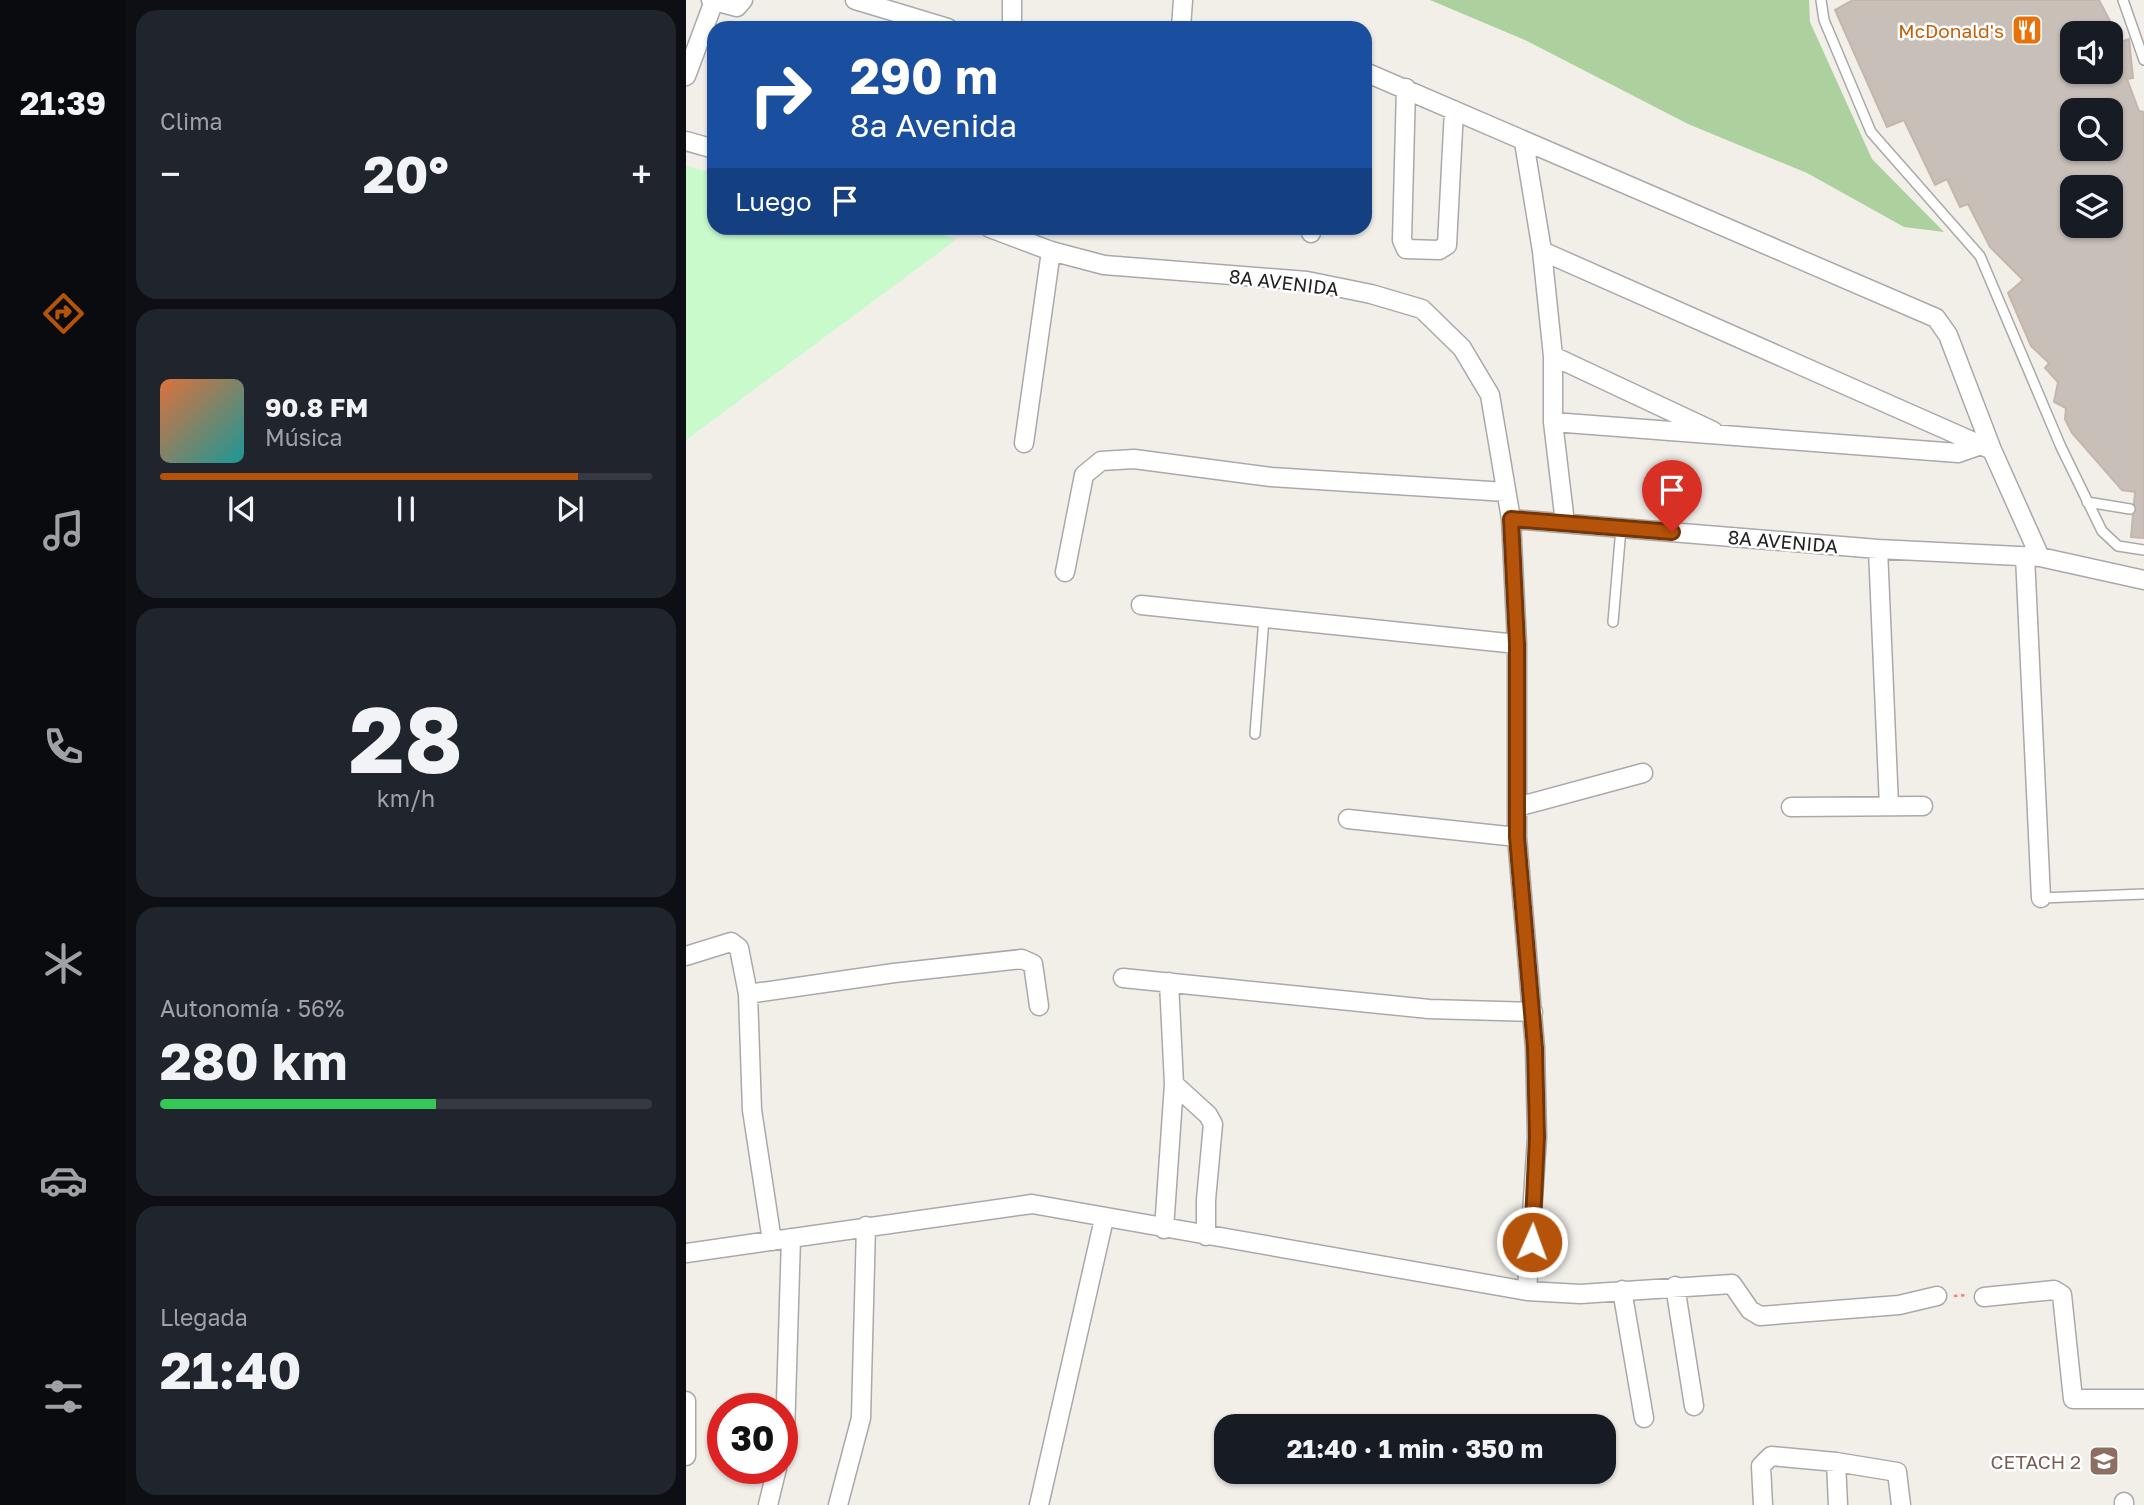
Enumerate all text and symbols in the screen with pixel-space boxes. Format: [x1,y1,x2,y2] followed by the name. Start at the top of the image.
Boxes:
[2010,13,2044,47] restaurant icon: McDonald's
[1898,19,2004,42] place label: McDonald's
[2060,21,2123,238] map controls
[2060,21,2123,84] button: sound
[850,46,998,105] text: 290 m
[735,49,826,140] icon: right
[20,84,106,122] text: 21:39
[2060,98,2123,161] button: search
[850,106,1017,144] text: 8a Avenida
[160,107,223,135] text: Clima
[363,142,449,204] text: 20°
[160,151,181,196] text: −
[631,151,652,196] text: +
[2060,175,2123,238] button: layers
[826,182,864,220] icon: arrive
[735,186,812,217] text: Luego
[1228,264,1340,300] street label: 8A AVENIDA
[39,289,88,338] icon: directions
[265,392,368,423] text: 90.8 FM
[265,423,343,451] text: Música
[1642,460,1702,532] pin
[1653,471,1691,509] icon: arrive
[223,490,261,528] icon: previous
[387,490,425,528] icon: pause
[551,490,589,528] icon: next
[39,506,88,555] icon: music
[1727,525,1839,557] street label: 8A AVENIDA
[349,684,463,793] text: 28
[39,722,88,771] icon: phone
[377,784,435,812] text: km/h
[39,939,88,988] icon: climate
[160,994,344,1022] text: Autonomía · 56%
[160,1029,347,1091] text: 280 km
[39,1156,88,1205] icon: car
[1495,1205,1569,1279] position arrow
[160,1303,248,1331] text: Llegada
[160,1338,301,1400] text: 21:40
[39,1372,88,1421] icon: filters
[707,1393,798,1484] speed limit sign: 30
[1287,1433,1543,1464] text: 21:40 · 1 min · 350 m
[2087,1444,2121,1478] school or university icon: CETACH 2
[1991,1450,2081,1473] place label: CETACH 2

